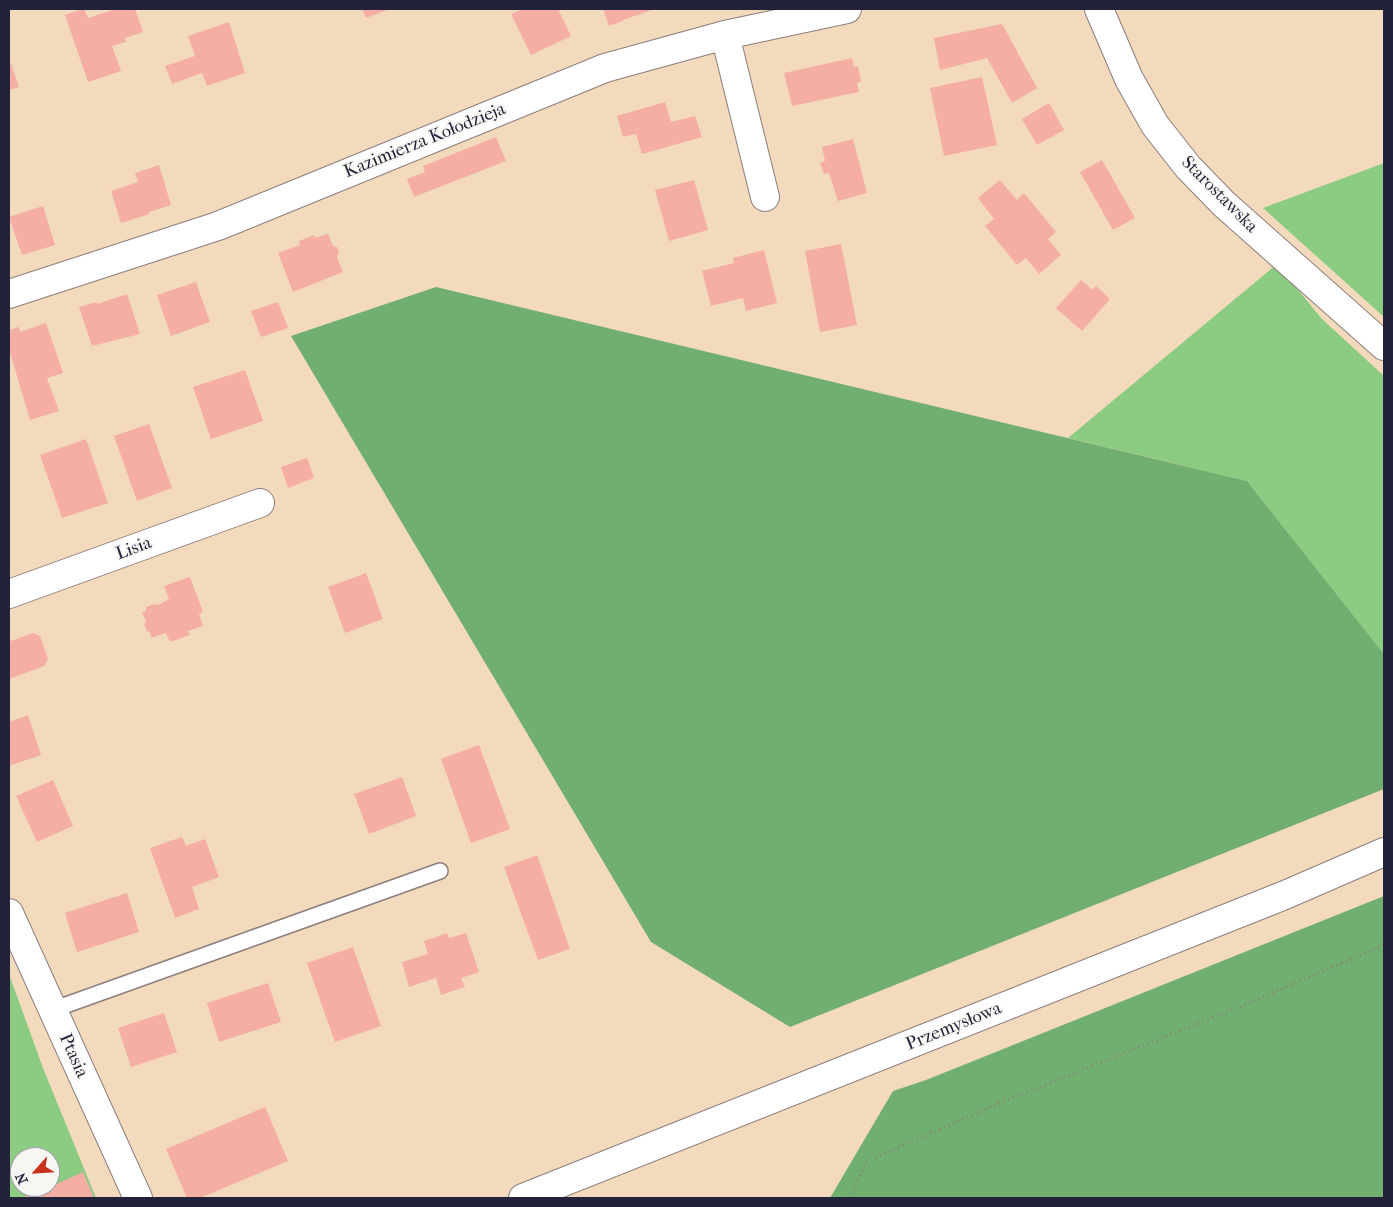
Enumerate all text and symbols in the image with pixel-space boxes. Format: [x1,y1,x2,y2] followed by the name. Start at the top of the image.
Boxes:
[341,99,509,183] street label: Kazimierza Kołodzieja
[1176,152,1262,238] street label: Starostawska
[113,533,155,565] street label: Lisia
[903,998,1005,1056] street label: Przemysłowa
[54,1031,92,1081] street label: Ptasia
[10,1147,60,1197] north arrow
[12,1170,32,1187] text: N

